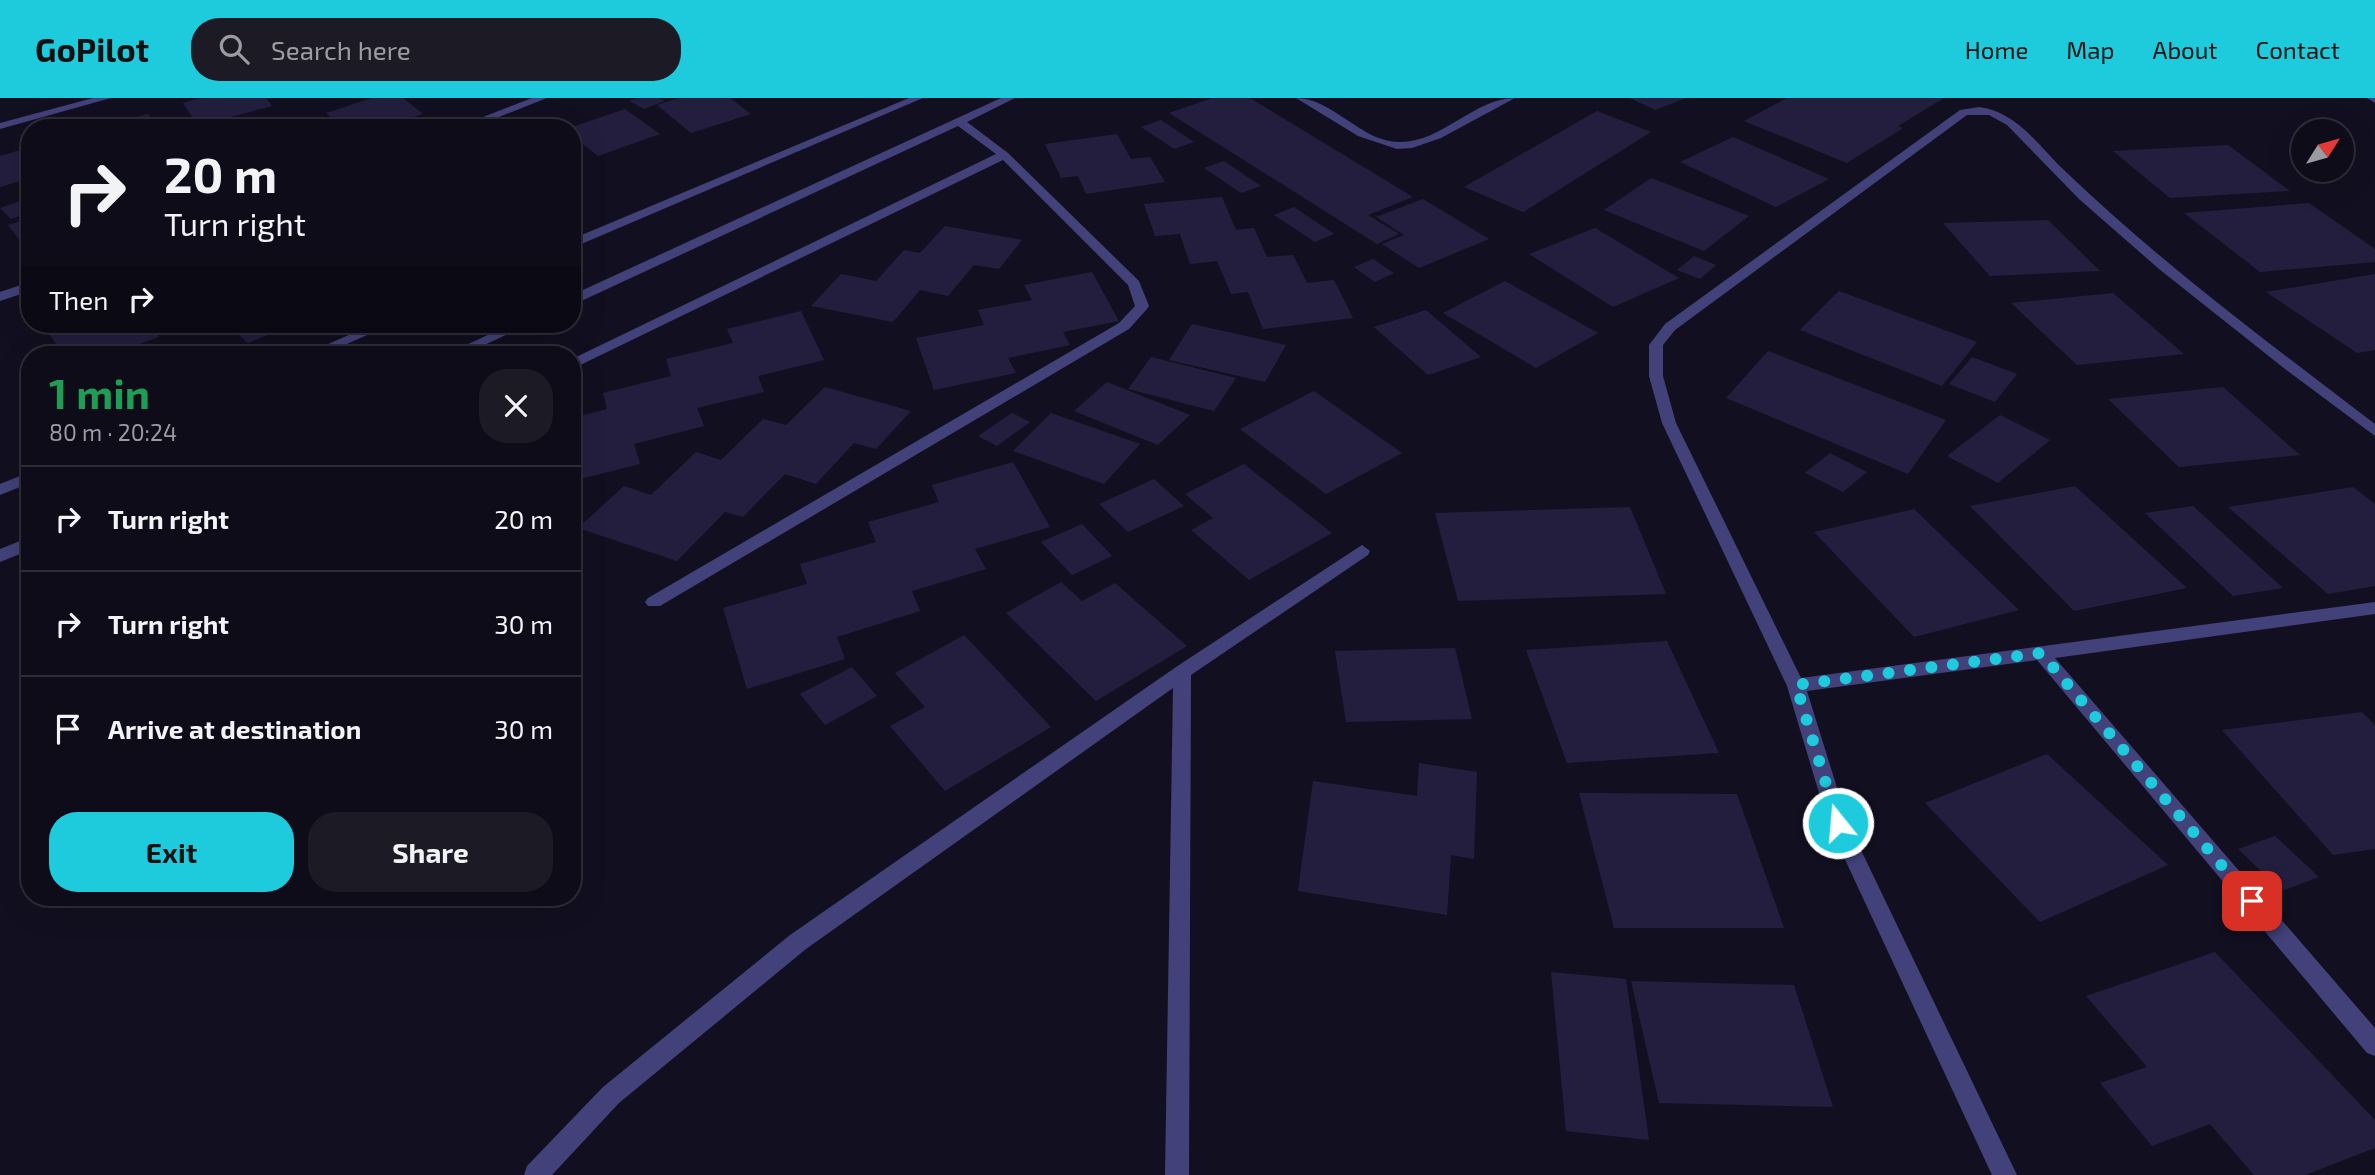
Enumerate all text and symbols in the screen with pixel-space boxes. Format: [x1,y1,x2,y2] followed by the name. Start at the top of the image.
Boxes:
[191,18,681,81] search box
[35,29,149,69] text: GoPilot
[215,30,253,68] icon: search
[271,34,411,65] text: Search here
[1965,35,2028,64] text: Home
[2066,35,2114,64] text: Map
[2152,35,2218,64] text: About
[2256,35,2340,64] text: Contact
[2291,119,2354,182] north arrow
[2291,119,2354,182] map controls
[164,144,277,203] text: 20 m
[49,147,140,238] icon: right
[164,204,306,242] text: Turn right
[122,280,160,318] icon: right
[49,284,108,315] text: Then
[49,367,150,417] text: 1 min
[479,369,553,443] button: close
[49,418,177,446] text: 80 m · 20:24
[49,500,87,538] icon: right
[108,503,229,534] text: Turn right
[494,503,553,534] text: 20 m
[49,605,87,643] icon: right
[108,608,229,639] text: Turn right
[494,608,553,639] text: 30 m
[49,710,87,748] icon: arrive
[108,713,361,744] text: Arrive at destination
[494,713,553,744] text: 30 m
[1801,786,1875,860] position arrow
[49,812,294,892] button: Exit
[308,812,553,892] button: Share
[2222,871,2282,931] pin
[2233,882,2271,920] icon: arrive

